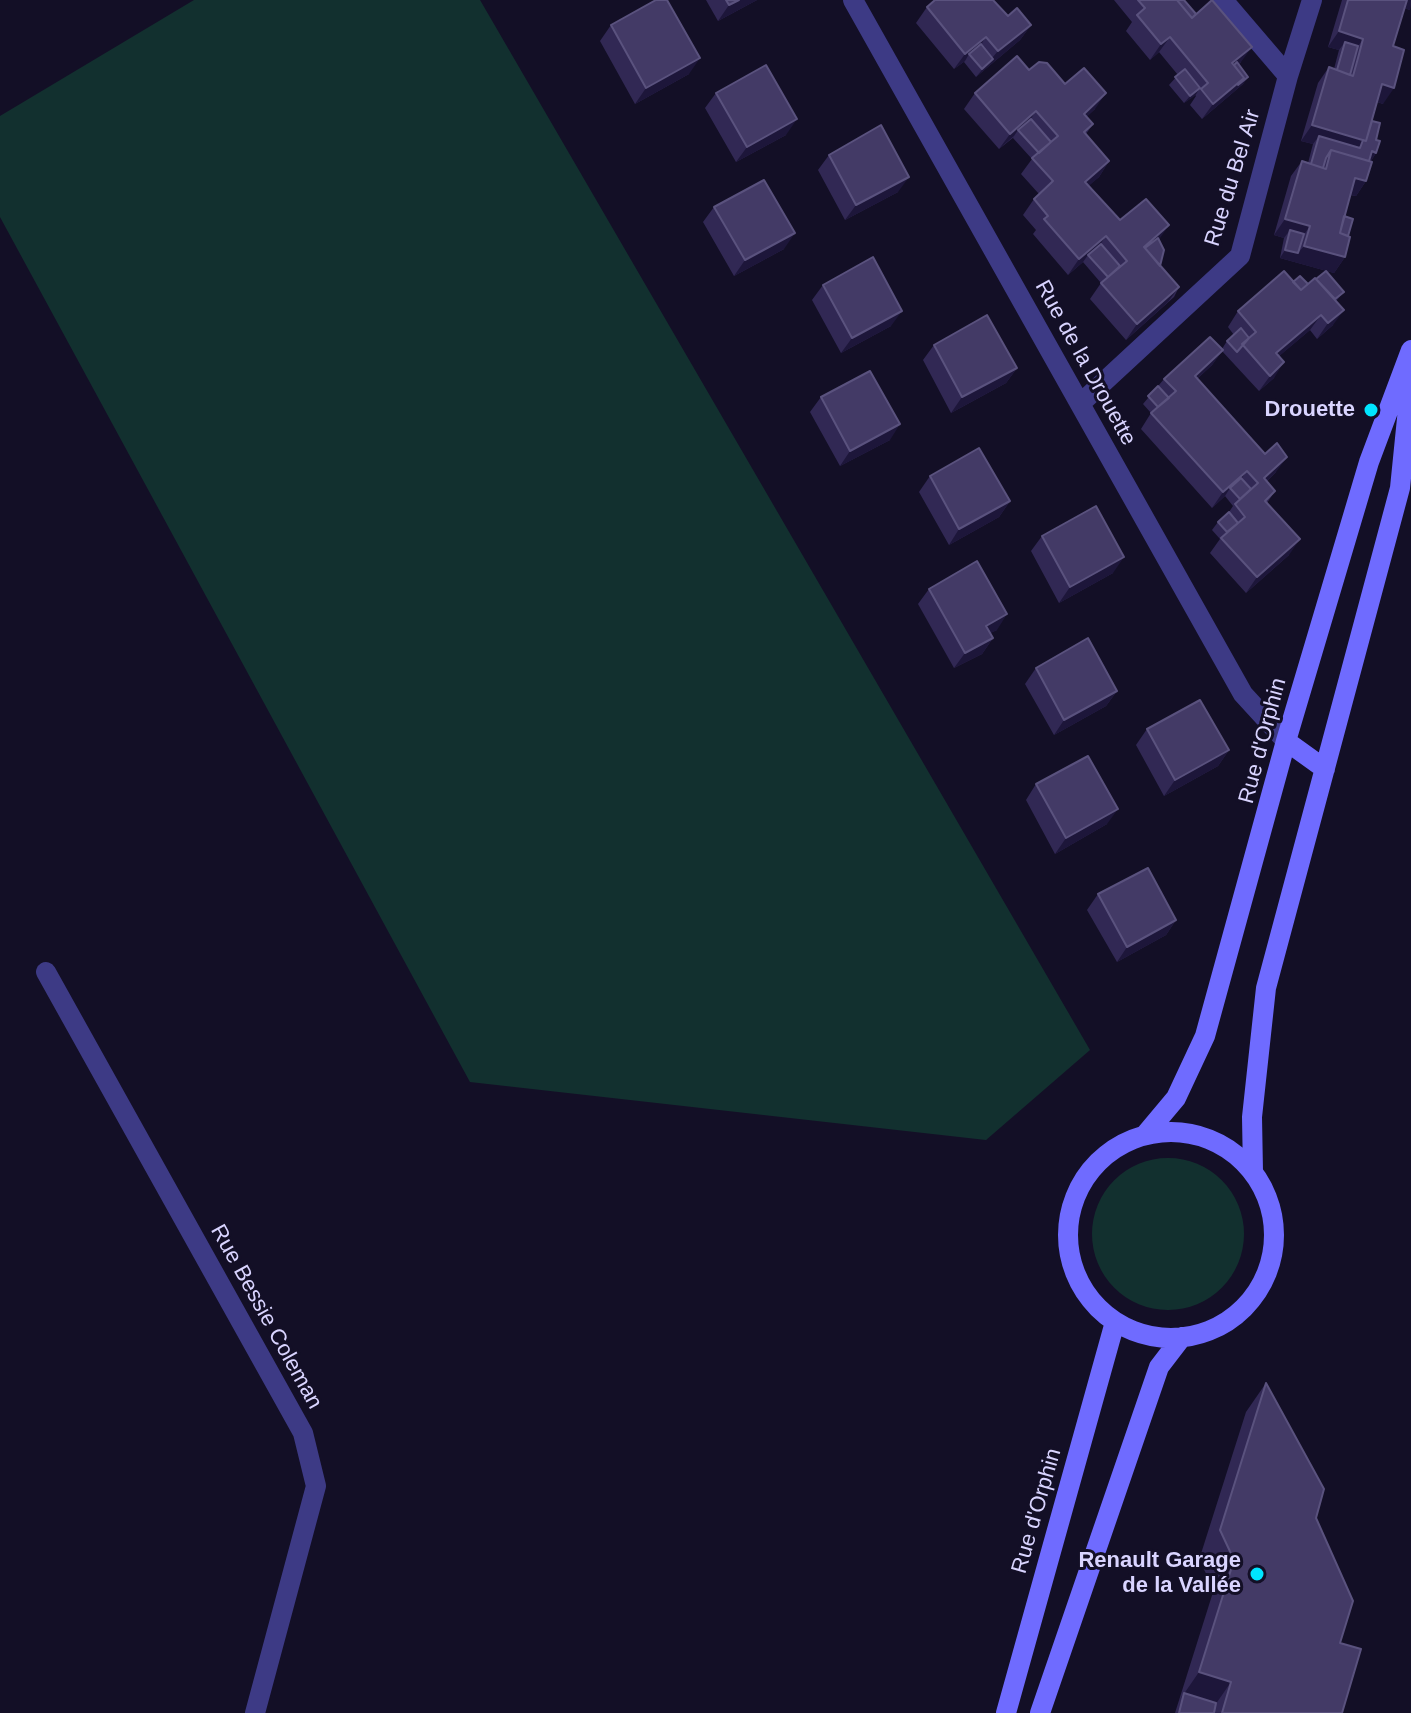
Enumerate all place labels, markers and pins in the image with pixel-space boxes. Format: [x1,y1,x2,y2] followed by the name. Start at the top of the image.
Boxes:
[1265,397,1355,423] place label: Drouette
[1362,401,1380,419] marker: Drouette
[1078,1548,1241,1600] place label: Renault Garage de la Vallée
[1248,1565,1266,1583] marker: Renault Garage de la Vallée

